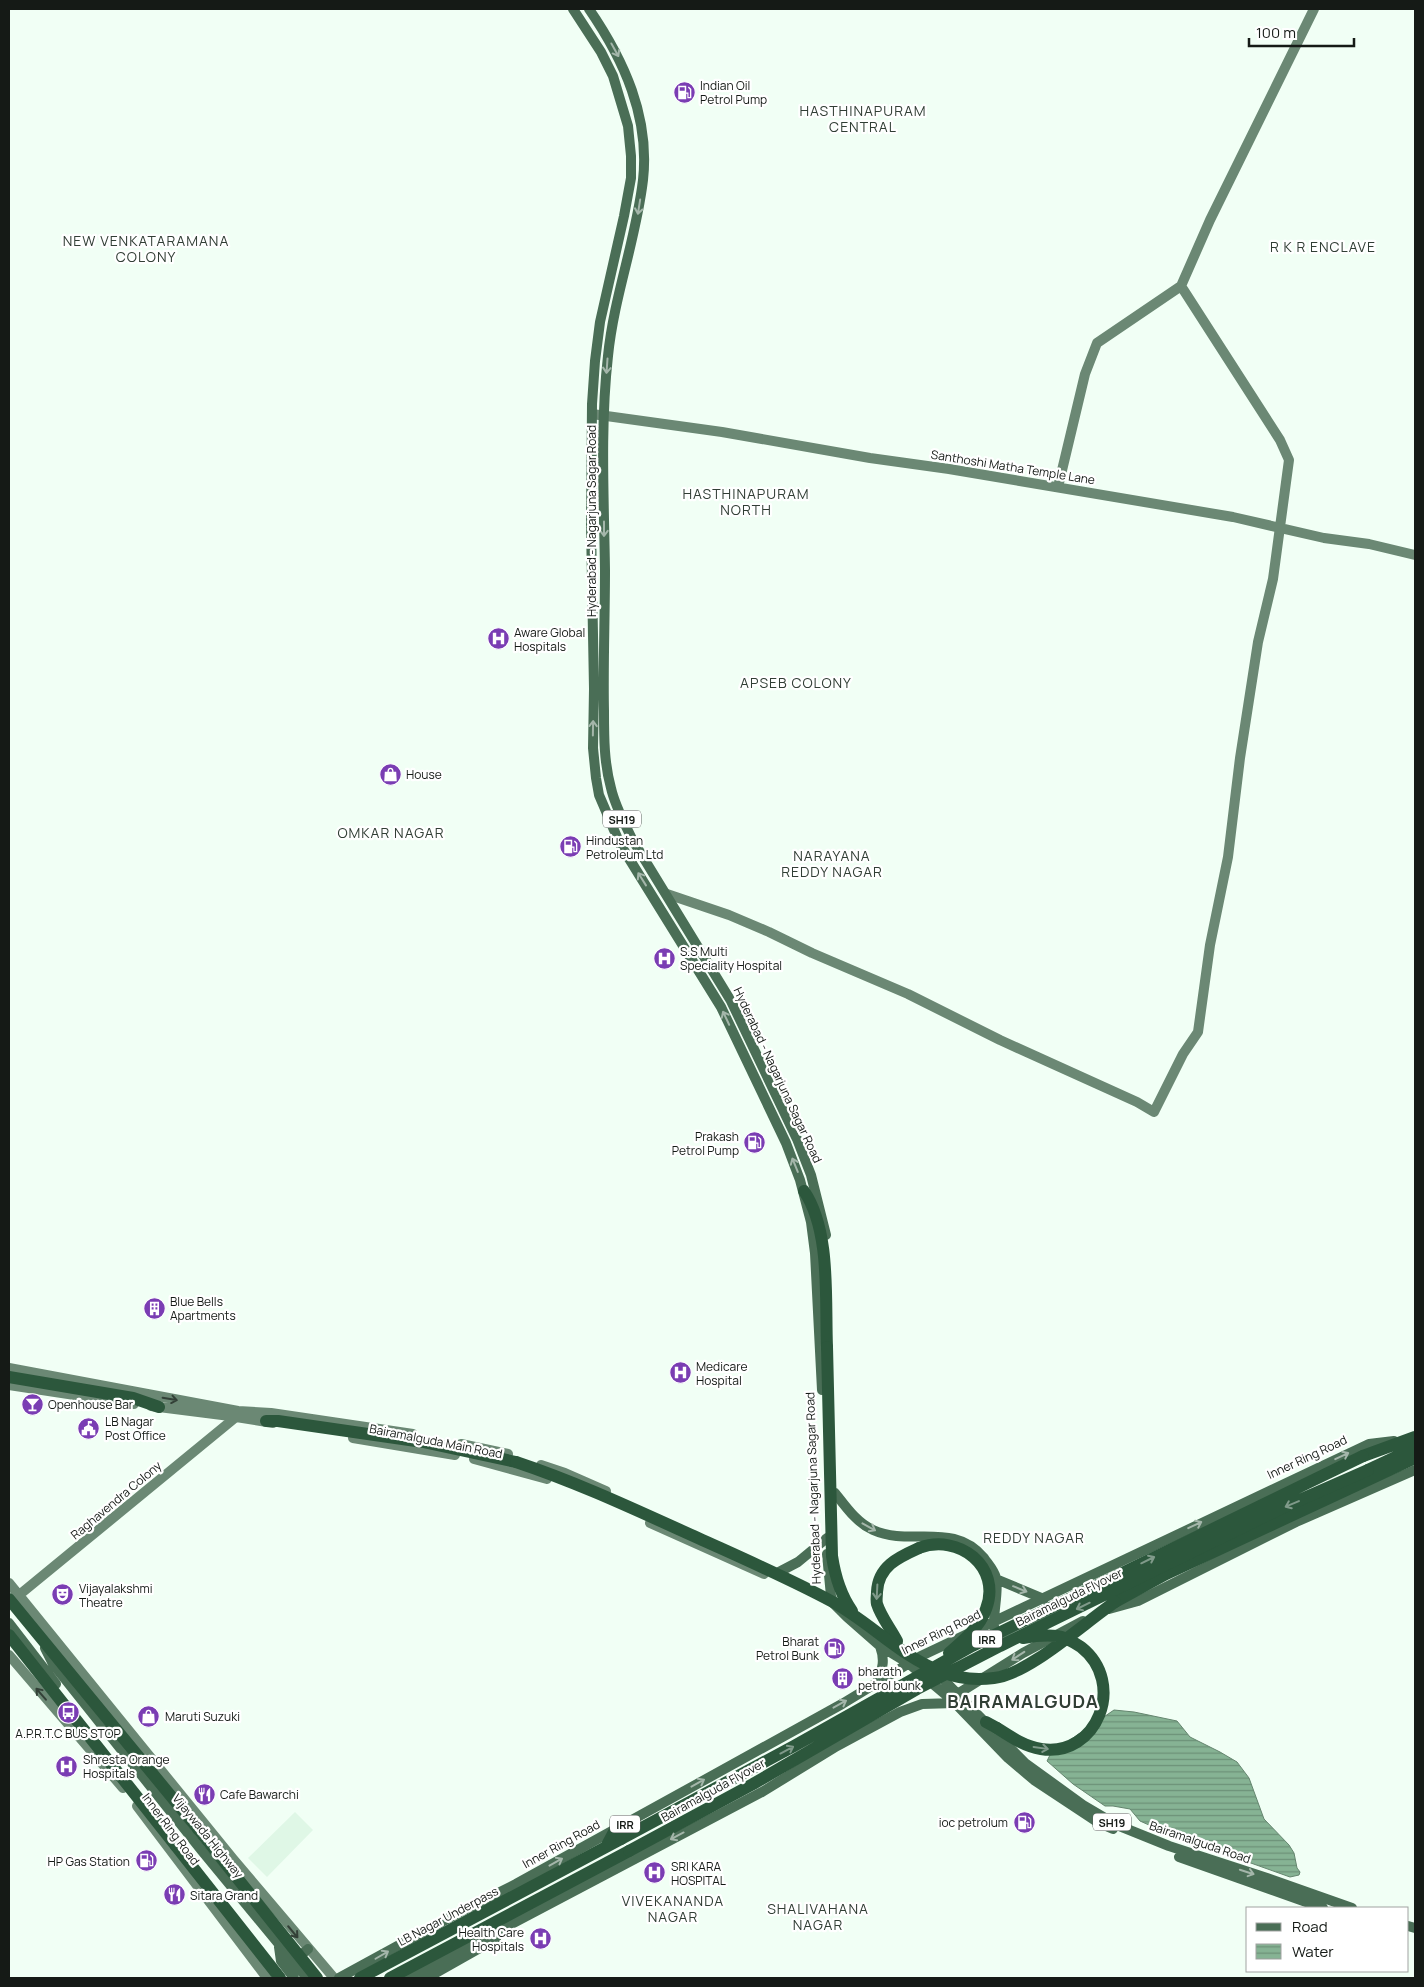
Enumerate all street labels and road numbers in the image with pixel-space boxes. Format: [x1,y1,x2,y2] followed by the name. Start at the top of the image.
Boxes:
[583,425,600,617] street label: Hyderabad - Nagarjuna Sagar Road
[930,446,1096,488] street label: Santhoshi Matha Temple Lane
[603,811,641,828] road number: SH19
[730,984,826,1166] street label: Hyderabad - Nagarjuna Sagar Road
[801,1392,825,1584] street label: Hyderabad - Nagarjuna Sagar Road
[368,1420,504,1462] street label: Bairamalguda Main Road
[1264,1431,1350,1483] street label: Inner Ring Road
[67,1457,166,1543] street label: Raghavendra Colony
[1013,1564,1126,1630] street label: Bairamalguda Flyover
[899,1605,983,1659] street label: Inner Ring Road
[972,1630,1002,1648] road number: IRR
[658,1754,769,1826] street label: Bairamalguda Flyover
[138,1789,204,1869] street label: Inner Ring Road
[169,1790,248,1882] street label: Vijaywada Highway
[1093,1814,1131,1830] road number: SH19
[519,1816,603,1872] street label: Inner Ring Road
[610,1816,640,1832] road number: IRR
[1147,1817,1253,1867] street label: Bairamalguda Road
[395,1882,501,1950] street label: LB Nagar Underpass

